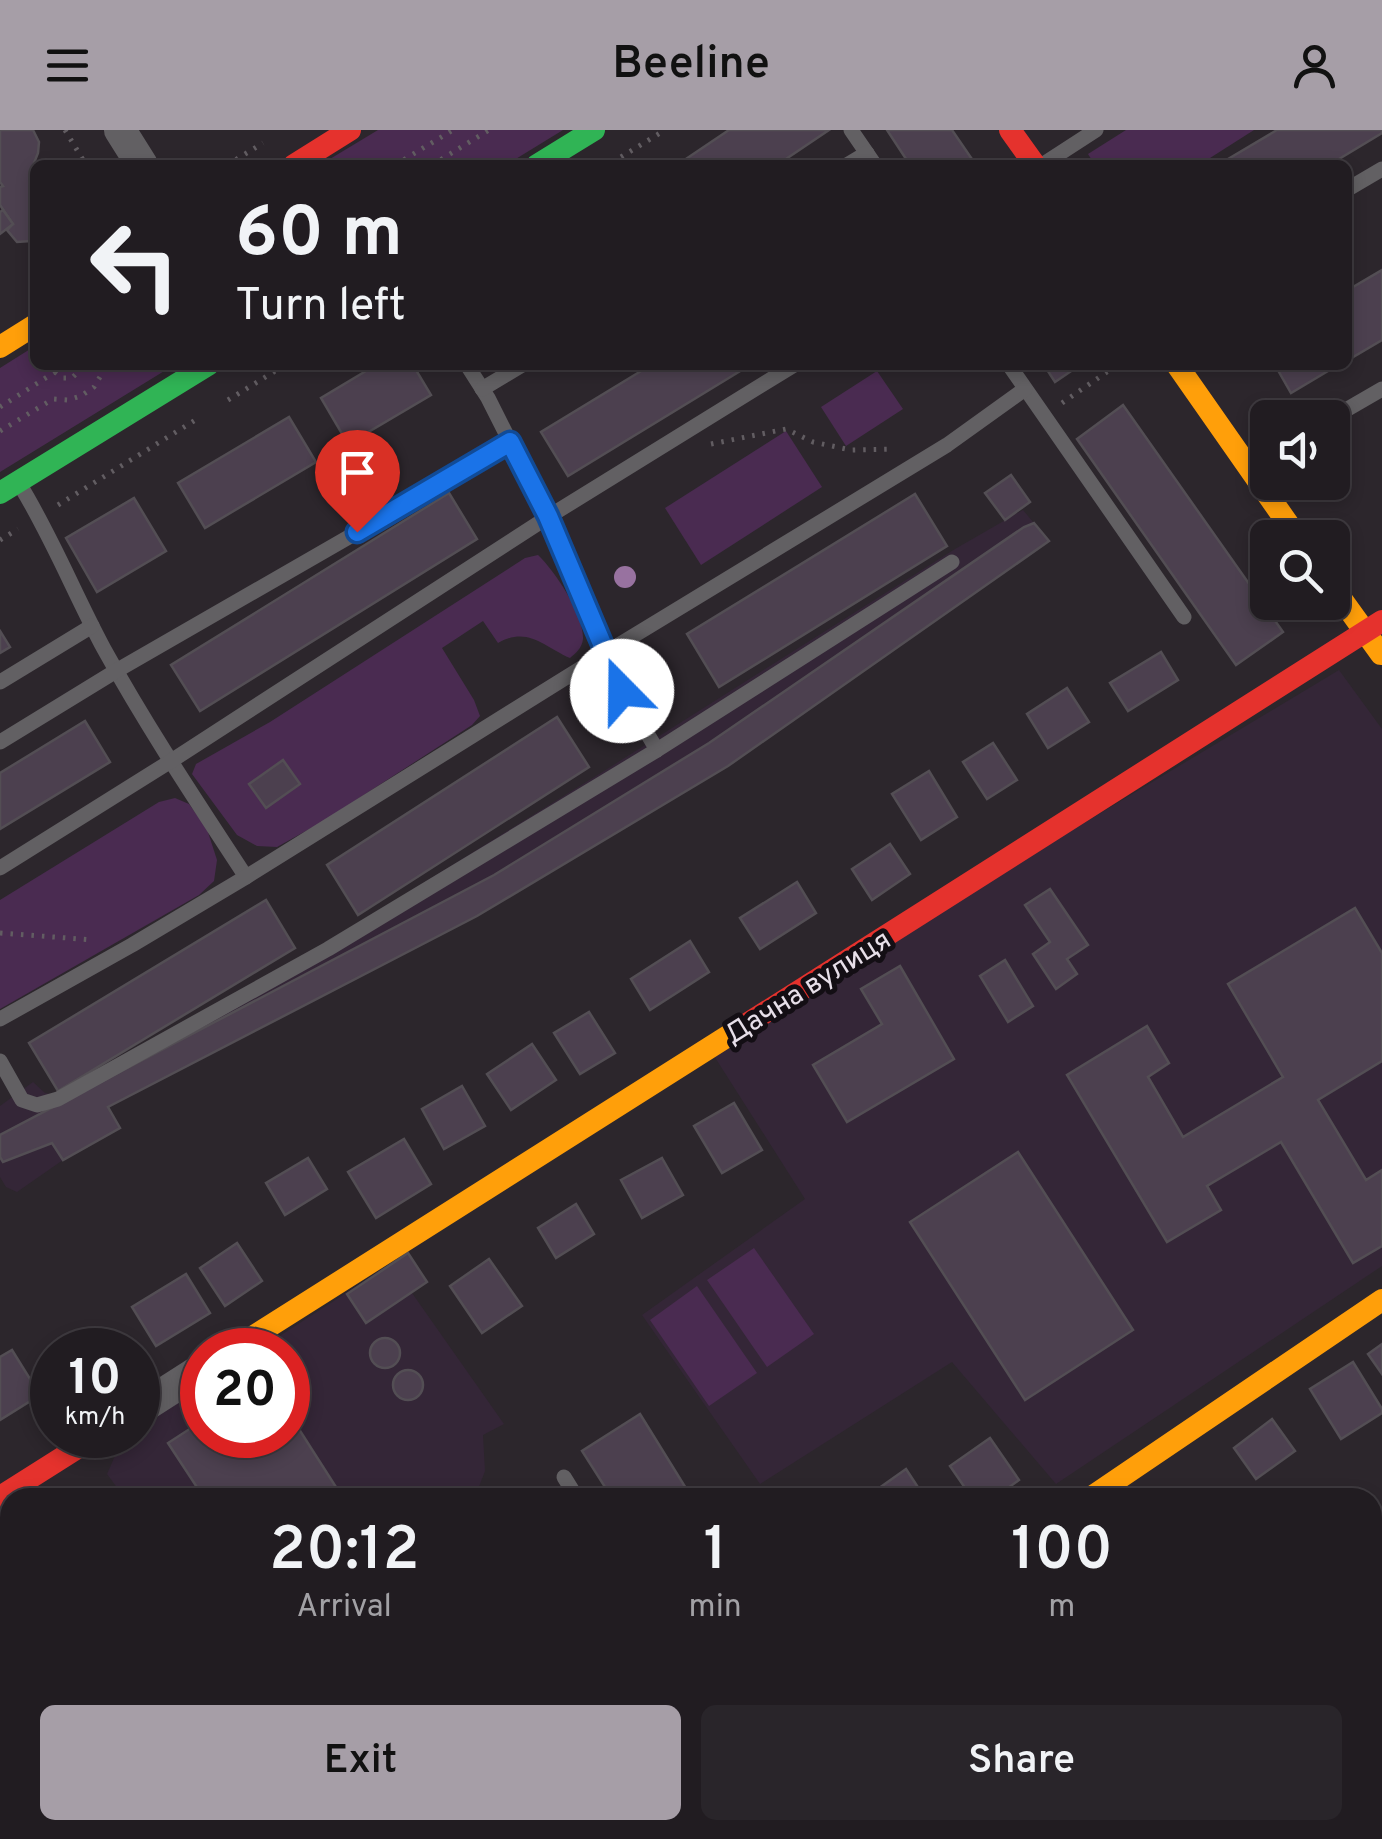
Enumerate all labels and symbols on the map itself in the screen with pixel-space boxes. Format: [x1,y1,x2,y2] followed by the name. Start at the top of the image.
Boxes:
[315,430,400,533] pin
[570,639,674,743] position arrow
[719,923,899,1054] street label: Дачна вулиця
[180,1328,310,1458] speed limit sign: 20

